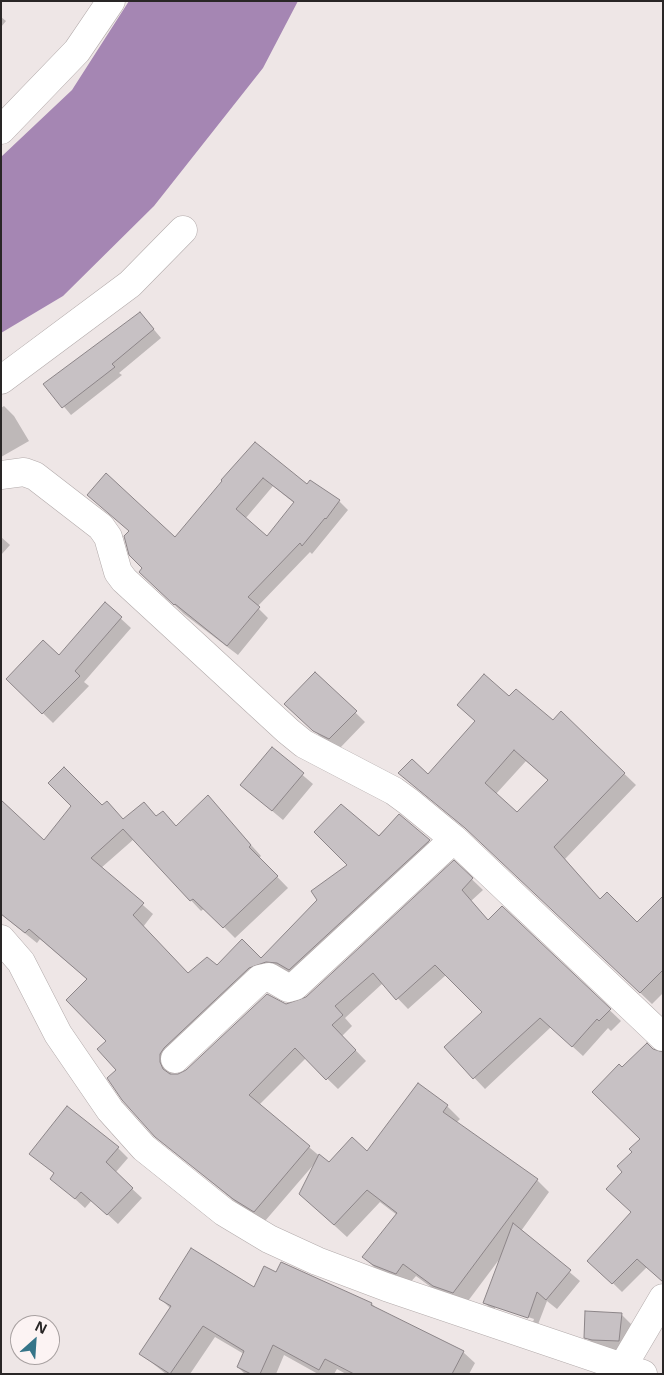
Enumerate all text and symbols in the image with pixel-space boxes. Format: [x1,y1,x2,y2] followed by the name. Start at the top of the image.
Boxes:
[10,1315,60,1365] north arrow
[32,1316,51,1338] text: N

